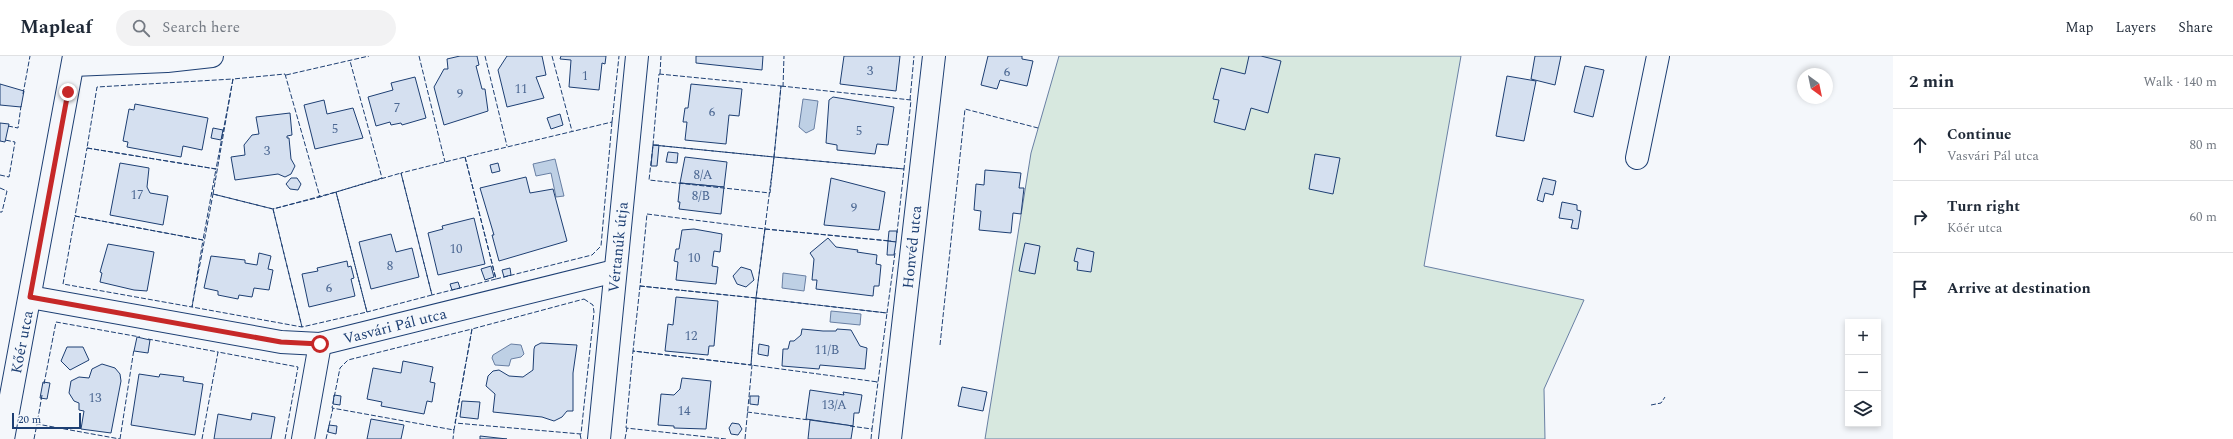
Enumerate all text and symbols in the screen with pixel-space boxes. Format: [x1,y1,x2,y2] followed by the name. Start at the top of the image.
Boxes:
[116,10,396,46] search box
[20,13,92,42] text: Mapleaf
[162,16,240,39] text: Search here
[130,17,152,39] icon: search
[2065,17,2094,38] text: Map
[2116,17,2156,38] text: Layers
[2178,17,2213,38] text: Share
[867,61,874,81] house number: 3
[1004,62,1011,82] house number: 6
[582,66,588,86] house number: 1
[1797,68,1833,104] north arrow
[1909,69,1954,95] text: 2 min
[2143,72,2217,92] text: Walk · 140 m
[515,79,528,99] house number: 11
[59,83,77,101] route end
[457,84,464,104] house number: 9
[394,98,400,118] house number: 7
[709,102,716,122] house number: 6
[332,119,338,139] house number: 5
[856,121,862,141] house number: 5
[1947,123,2012,146] text: Continue
[1909,134,1931,156] icon: ahead
[2190,135,2217,155] text: 80 m
[264,141,271,161] house number: 3
[1947,146,2039,166] text: Vasvári Pál utca
[693,165,713,185] house number: 8/A
[131,185,144,205] house number: 17
[692,186,710,206] house number: 8/B
[1947,195,2020,218] text: Turn right
[851,198,858,218] house number: 9
[602,200,635,294] street label: Vértanúk útja
[897,204,928,290] street label: Honvéd utca
[1909,206,1931,228] icon: right
[2190,207,2217,227] text: 60 m
[1947,218,2002,238] text: Kőér utca
[450,239,463,259] house number: 10
[688,248,701,268] house number: 10
[387,256,393,276] house number: 8
[1947,277,2091,300] text: Arrive at destination
[326,278,333,298] house number: 6
[1909,278,1931,300] icon: arrive
[341,302,450,350] street label: Vasvári Pál utca
[5,308,40,376] street label: Kőér utca
[1845,319,1881,427] map controls
[1845,319,1881,355] button: +
[685,326,698,346] house number: 12
[311,335,329,353] route start
[815,340,839,360] house number: 11/B
[1845,355,1881,391] button: −
[89,388,102,408] house number: 13
[1845,391,1881,427] button: layers
[821,395,847,415] house number: 13/A
[678,401,691,421] house number: 14
[12,411,81,430] scale bar
[18,411,41,428] text: 20 m

